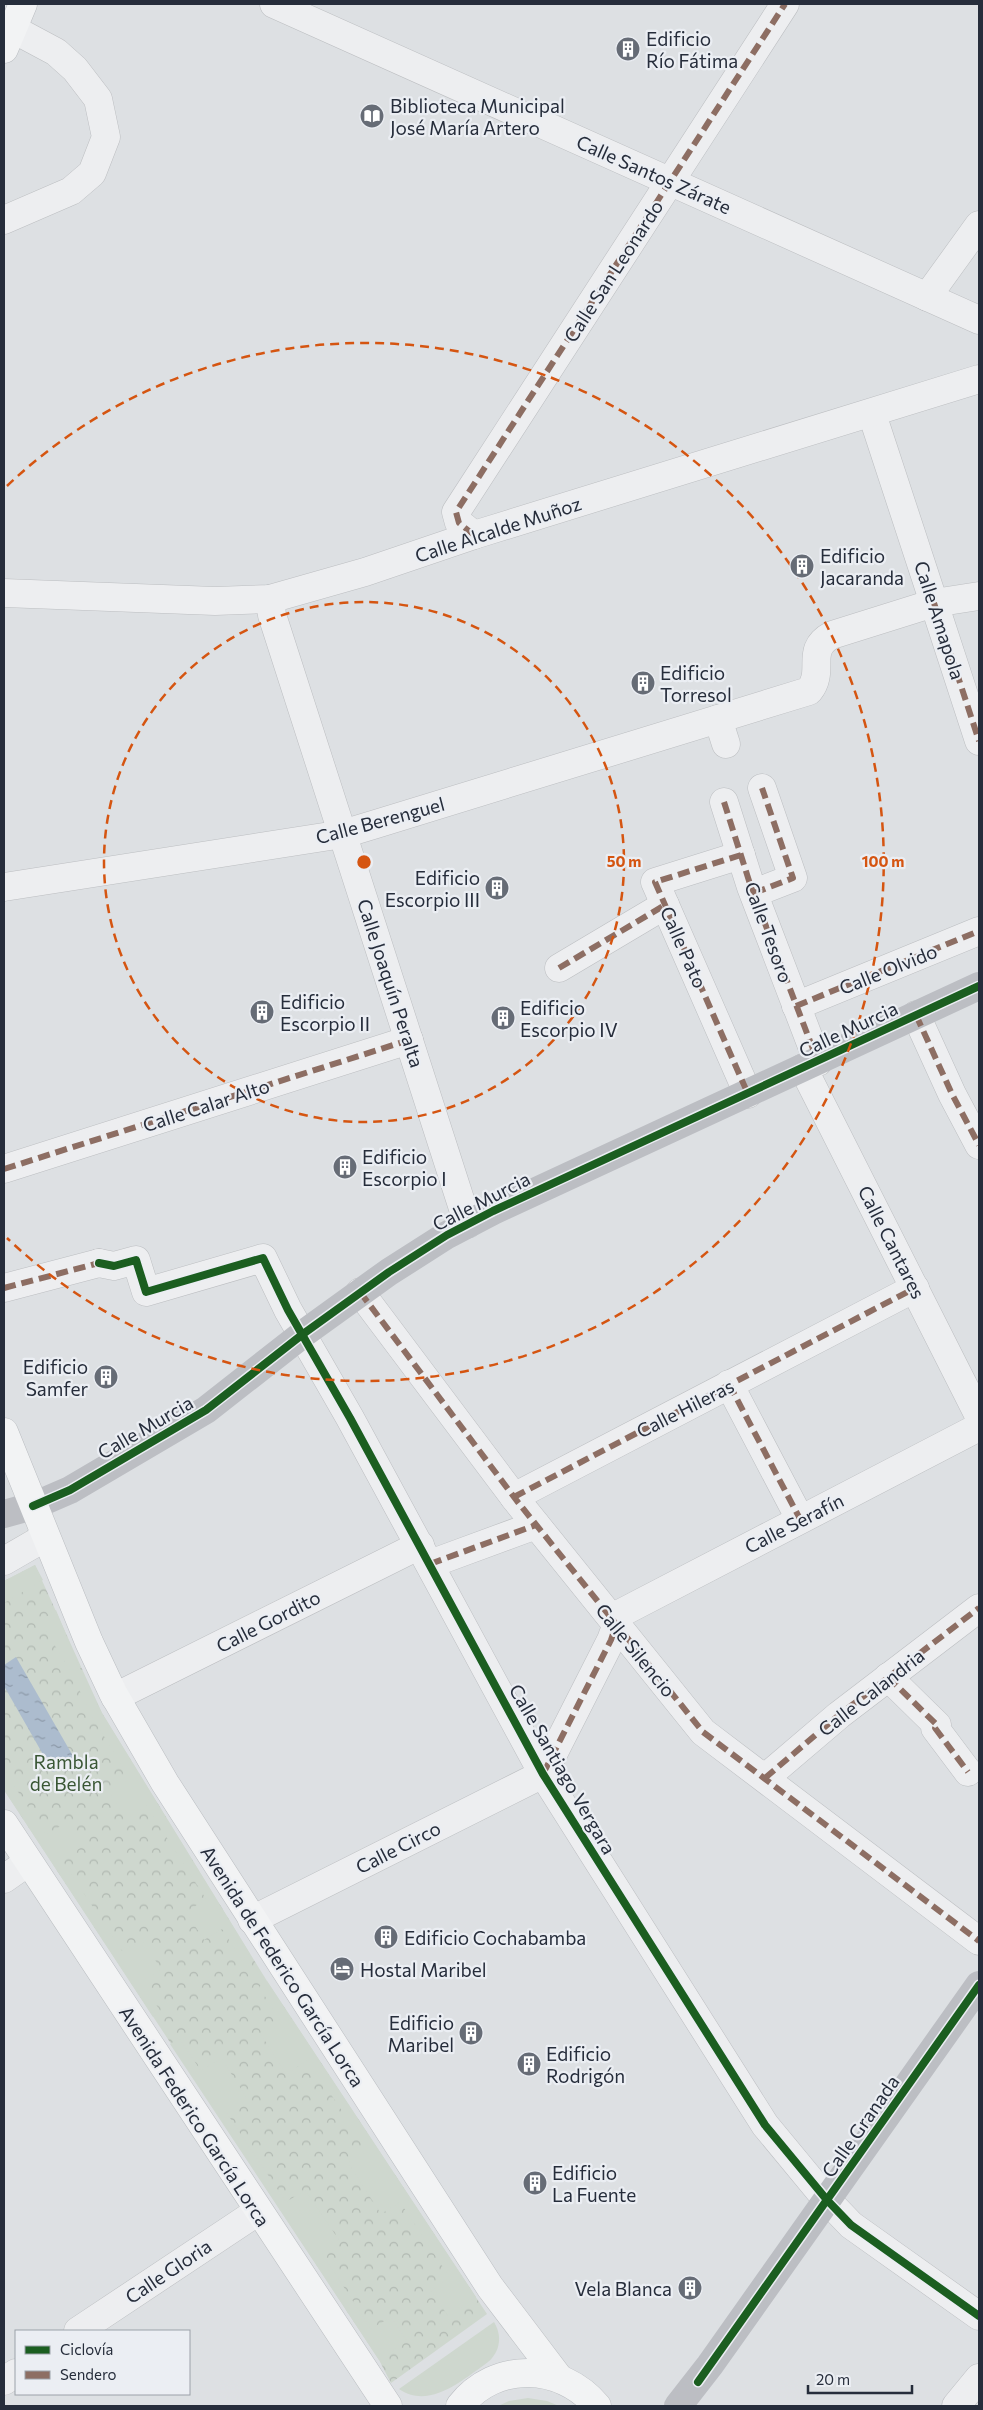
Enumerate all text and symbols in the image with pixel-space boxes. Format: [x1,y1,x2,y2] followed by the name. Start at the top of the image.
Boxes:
[646,27,738,72] place label: Edificio Río Fátima
[615,36,641,62] building icon: Edificio Río Fátima
[390,94,565,139] place label: Biblioteca Municipal José María Artero
[359,103,385,129] library icon: Biblioteca Municipal José María Artero
[573,130,735,218] street label: Calle Santos Zárate
[559,196,667,346] street label: Calle San Leonardo
[412,491,584,567] street label: Calle Alcalde Muñoz
[820,544,904,589] place label: Edificio Jacaranda
[789,553,815,579] building icon: Edificio Jacaranda
[910,558,970,682] street label: Calle Amapola
[660,661,732,706] place label: Edificio Torresol
[630,670,656,696] building icon: Edificio Torresol
[313,792,447,848] street label: Calle Berenguel
[607,852,641,870] text: 50 m
[862,852,904,870] text: 100 m
[355,853,373,871] centre of rings
[385,866,480,911] place label: Edificio Escorpio III
[484,875,510,901] building icon: Edificio Escorpio III
[740,878,798,986] street label: Calle Tesoro
[353,896,429,1070] street label: Calle Joaquín Peralta
[656,903,712,991] street label: Calle Pato
[836,939,940,999] street label: Calle Olvido
[280,990,370,1035] place label: Edificio Escorpio II
[520,996,618,1041] place label: Edificio Escorpio IV
[795,996,901,1062] street label: Calle Murcia
[249,999,275,1025] building icon: Edificio Escorpio II
[490,1005,516,1031] building icon: Edificio Escorpio IV
[140,1074,272,1136] street label: Calle Calar Alto
[362,1145,447,1190] place label: Edificio Escorpio I
[332,1154,358,1180] building icon: Edificio Escorpio I
[428,1167,534,1235] street label: Calle Murcia
[854,1182,930,1302] street label: Calle Cantares
[23,1355,88,1400] place label: Edificio Samfer
[93,1364,119,1390] building icon: Edificio Samfer
[632,1374,738,1442] street label: Calle Hileras
[93,1390,197,1464] street label: Calle Murcia
[741,1488,847,1558] street label: Calle Serafín
[212,1585,324,1657] street label: Calle Gordito
[591,1599,681,1701] street label: Calle Silencio
[813,1643,929,1741] street label: Calle Calandria
[505,1680,621,1858] street label: Calle Santiago Vergara
[30,1750,102,1795] park label: Rambla de Belén
[352,1816,444,1878] street label: Calle Circo
[196,1841,370,2091] street label: Avenida de Federico García Lorca
[373,1924,399,1950] building icon: Edificio Cochabamba
[404,1926,586,1949] place label: Edificio Cochabamba
[329,1956,355,1982] hotel icon: Hostal Maribel
[360,1958,487,1981] place label: Hostal Maribel
[115,2001,275,2231] street label: Avenida Federico García Lorca
[387,2011,454,2056] place label: Edificio Maribel
[458,2020,484,2046] building icon: Edificio Maribel
[546,2042,625,2087] place label: Edificio Rodrigón
[516,2051,542,2077] building icon: Edificio Rodrigón
[816,2071,904,2181] street label: Calle Granada
[552,2161,636,2206] place label: Edificio La Fuente
[522,2170,548,2196] building icon: Edificio La Fuente
[121,2234,215,2308] street label: Calle Gloria
[677,2275,703,2301] building icon: Vela Blanca
[575,2277,672,2300] place label: Vela Blanca
[15,2330,190,2395] legend
[60,2340,113,2358] text: Ciclovía
[808,2362,912,2394] scale bar
[60,2365,117,2383] text: Sendero
[816,2370,850,2388] text: 20 m

